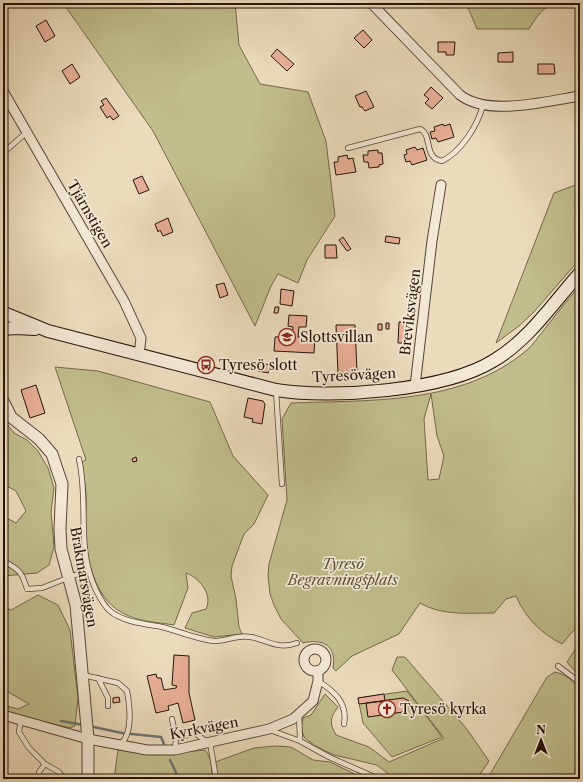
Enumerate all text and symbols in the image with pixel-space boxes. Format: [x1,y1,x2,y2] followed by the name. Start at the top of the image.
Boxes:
[63,177,117,251] street label: Tjärnstigen
[396,267,424,356] street label: Breviksvägen
[277,327,297,347] school or university icon: Slottsvillan
[300,328,374,346] place label: Slottsvillan
[196,355,216,375] bus stop icon: Tyresö slott
[219,356,298,374] place label: Tyresö slott
[312,364,397,386] street label: Tyresövägen
[66,525,102,629] street label: Brakmarsvägen
[287,555,399,589] park label: Tyresö Begravningsplats
[377,699,397,719] church icon: Tyresö kyrka
[400,700,487,718] place label: Tyresö kyrka
[168,712,240,743] street label: Kyrkvägen
[521,720,561,760] north arrow
[536,723,546,737] text: N

